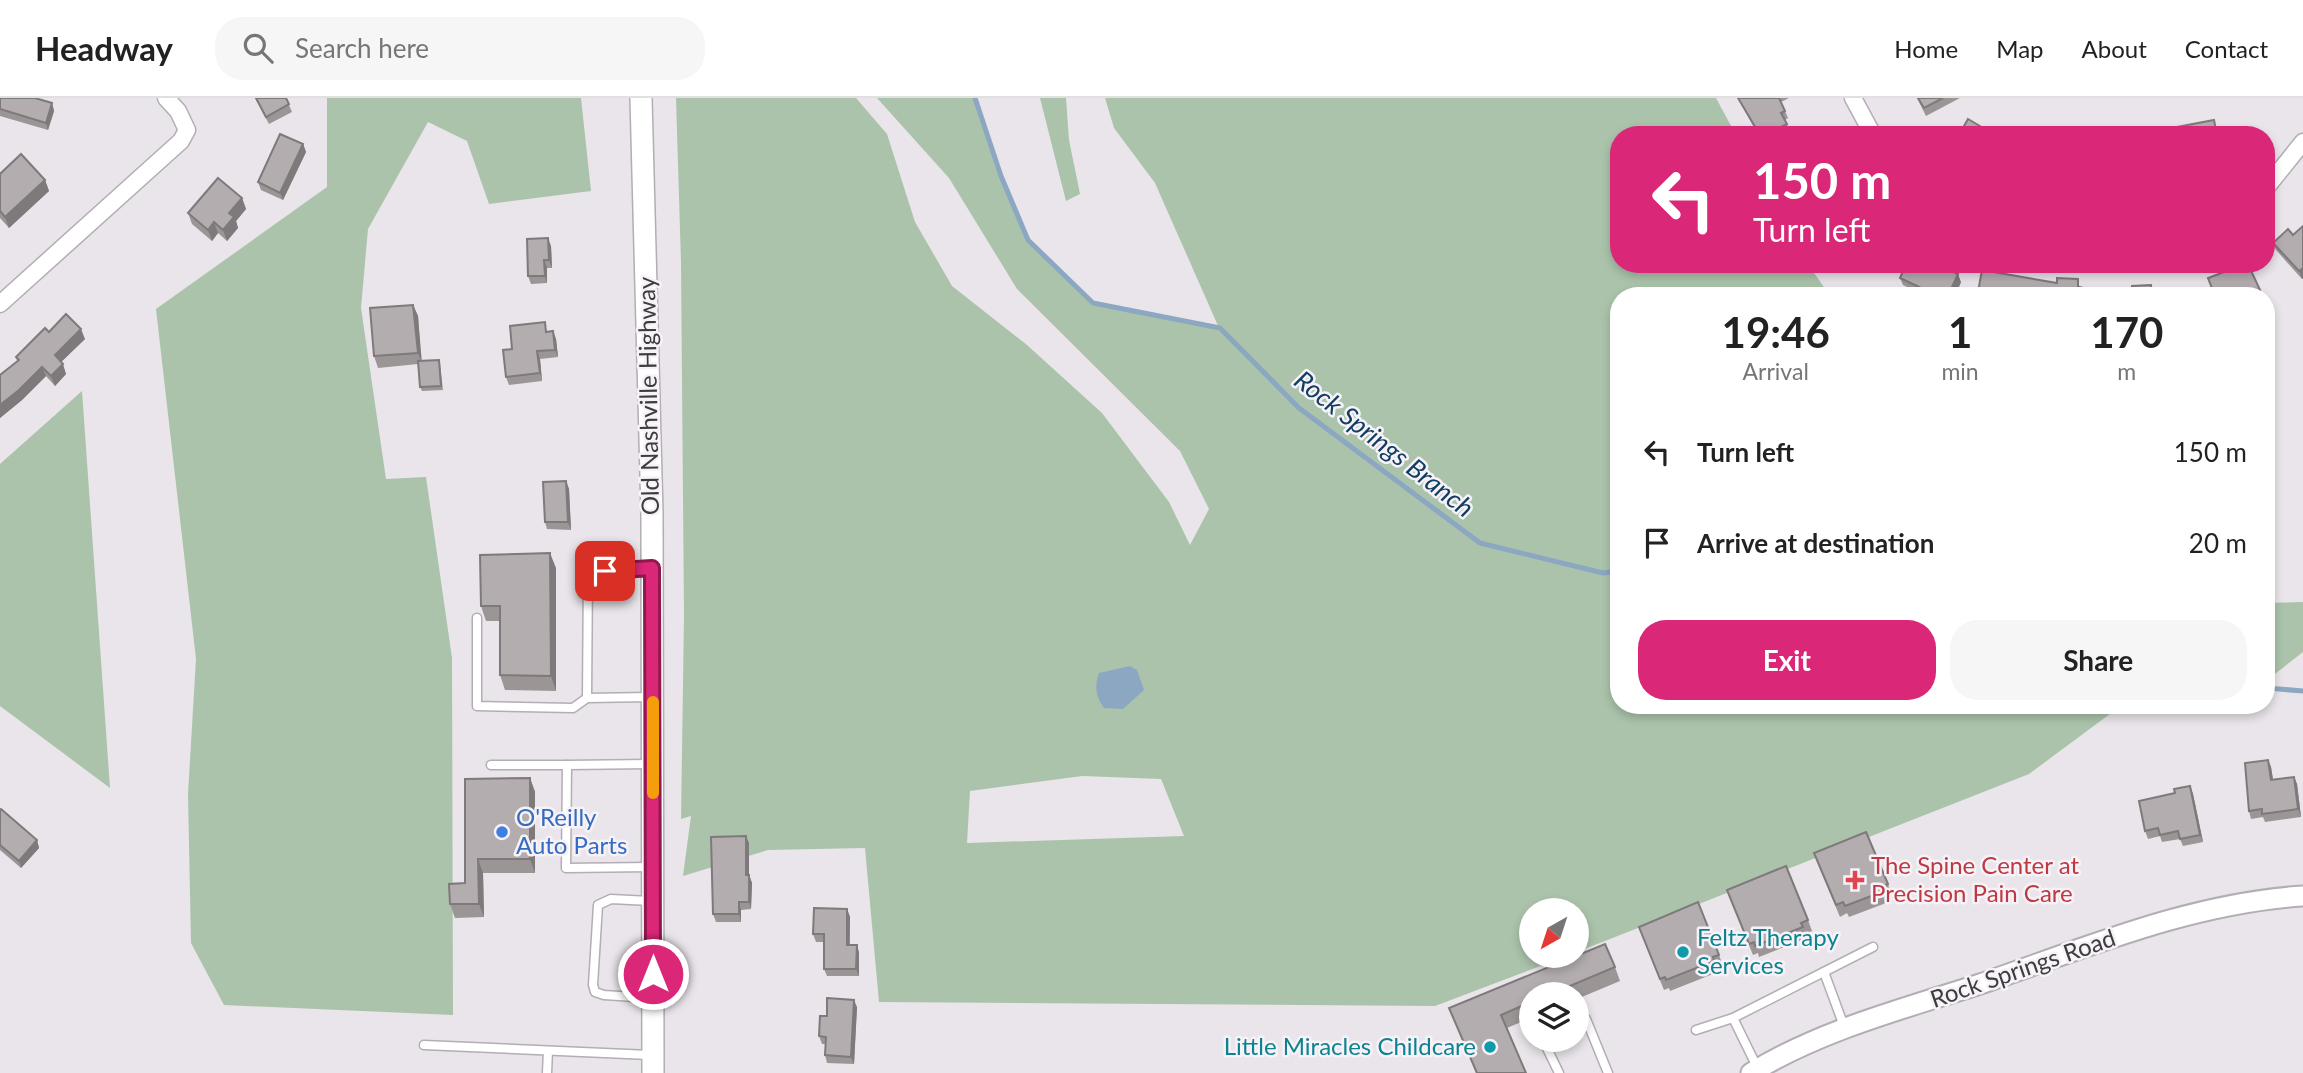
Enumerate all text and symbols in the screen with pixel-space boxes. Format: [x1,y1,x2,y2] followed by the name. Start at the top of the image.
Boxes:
[215,17,705,80] search box
[35,28,173,68] text: Headway
[239,29,277,67] icon: search
[295,32,429,64] text: Search here
[1894,34,1958,63] text: Home
[1996,34,2044,63] text: Map
[2082,34,2147,63] text: About
[2185,34,2268,63] text: Contact
[1753,151,1891,209] text: 150 m
[1638,154,1729,245] icon: left
[1753,210,1870,249] text: Turn left
[631,276,664,515] street label: Old Nashville Highway
[1722,307,1830,357] text: 19:46
[1948,307,1972,357] text: 1
[2090,307,2163,357] text: 170
[1743,357,1809,385] text: Arrival
[1941,357,1979,385] text: min
[2117,357,2136,385] text: m
[1289,363,1481,523] water label: Rock Springs Branch
[1638,433,1676,471] icon: left
[1697,436,1794,468] text: Turn left
[2174,436,2247,468] text: 150 m
[1638,524,1676,562] icon: arrive
[1697,527,1934,559] text: Arrive at destination
[2189,527,2247,559] text: 20 m
[575,541,635,601] pin
[586,552,624,590] icon: arrive
[1638,620,1936,700] button: Exit
[1950,620,2247,700] button: Share
[516,802,627,859] place label: O'Reilly Auto Parts
[494,824,510,840] marker: O'Reilly Auto Parts
[1871,850,2079,907] place label: The Spine Center at Precision Pain Care
[1845,870,1865,890] marker: The Spine Center at Precision Pain Care
[1519,898,1589,968] north arrow
[1519,898,1589,1052] map controls
[1697,922,1839,979] place label: Feltz Therapy Services
[1926,922,2119,1013] street label: Rock Springs Road
[616,937,690,1011] position arrow
[1675,944,1691,960] marker: Feltz Therapy Services
[1519,982,1589,1052] button: layers
[1224,1031,1476,1060] place label: Little Miracles Childcare
[1482,1039,1498,1055] marker: Little Miracles Childcare

